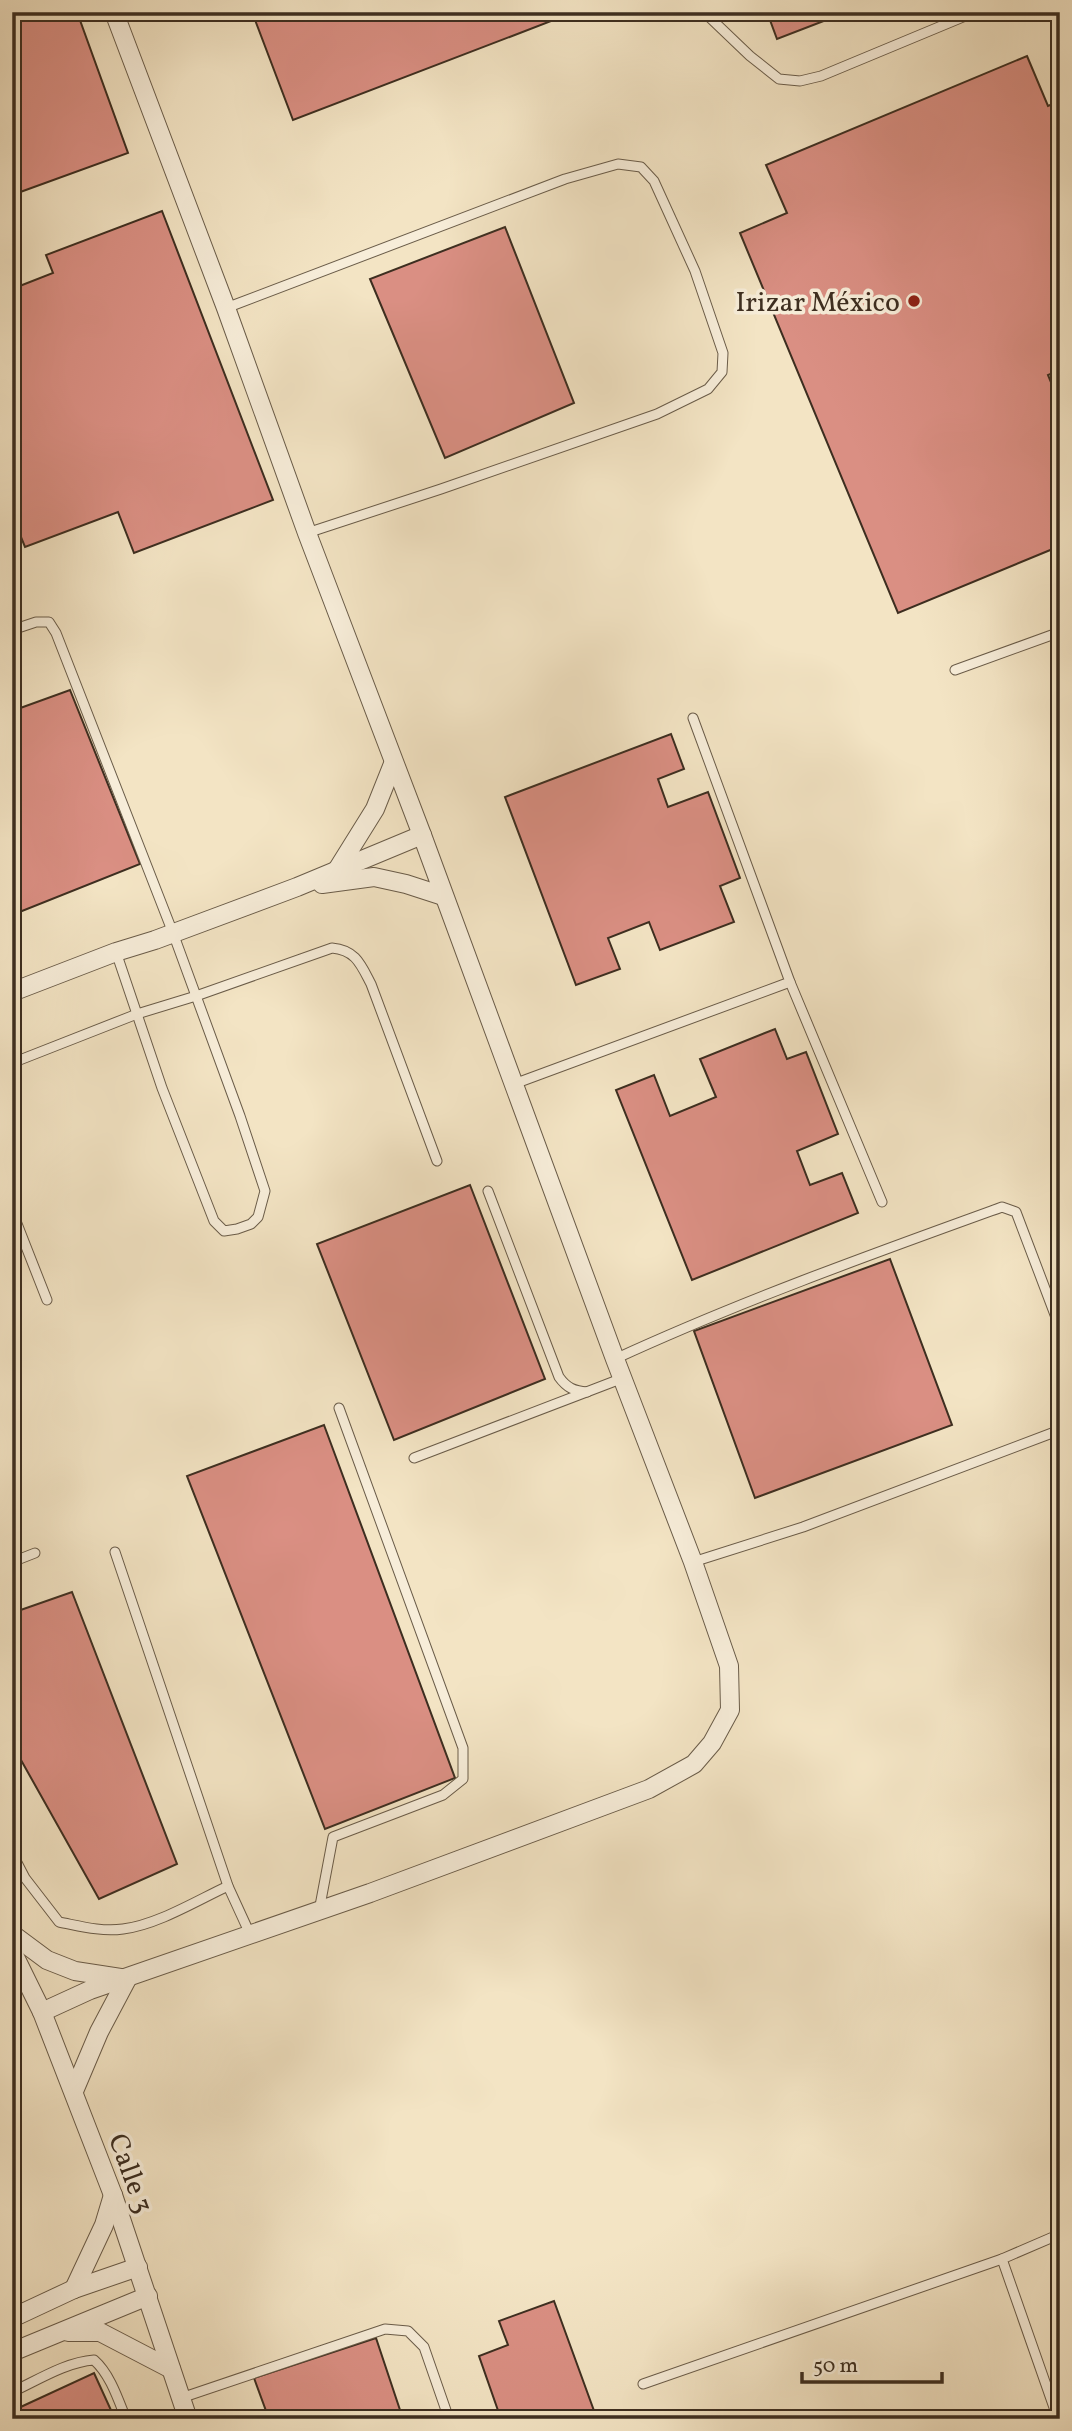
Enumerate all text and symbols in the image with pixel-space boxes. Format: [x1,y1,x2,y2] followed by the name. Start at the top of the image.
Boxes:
[735,284,900,323] place label: Irizar México
[906,293,922,309] marker: Irizar México
[97,2129,162,2219] street label: Calle 3
[802,2340,942,2384] scale bar
[813,2352,858,2381] text: 50 m

